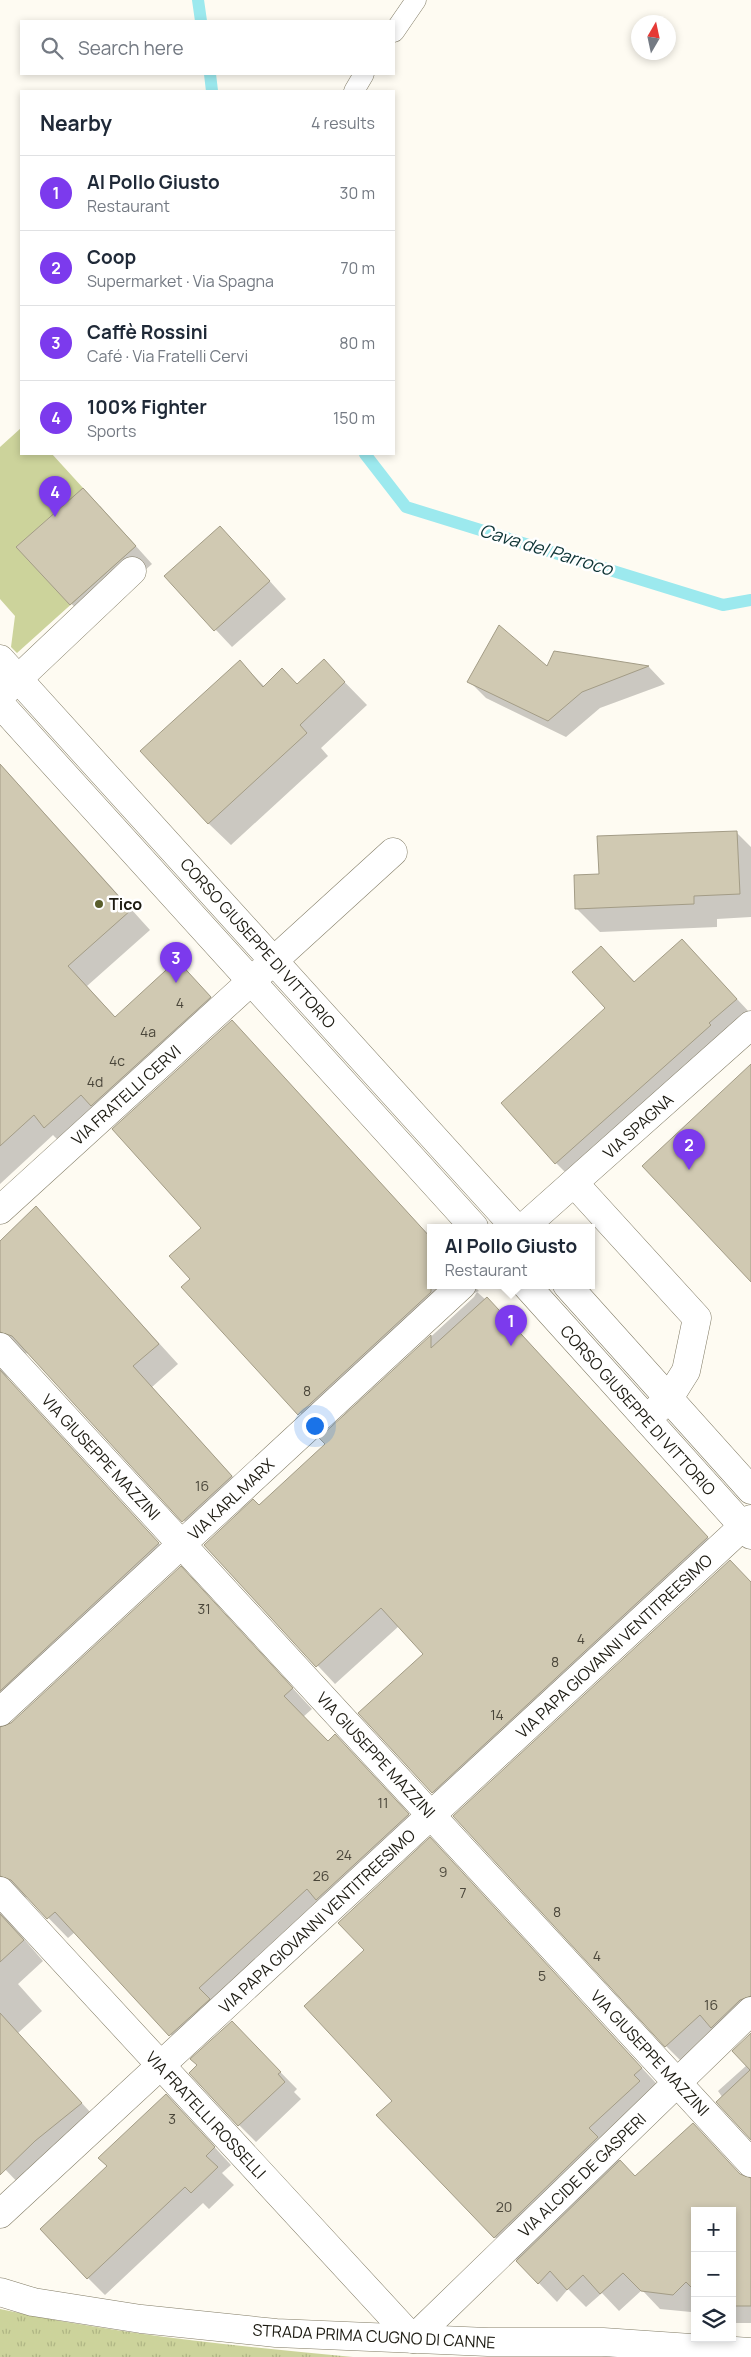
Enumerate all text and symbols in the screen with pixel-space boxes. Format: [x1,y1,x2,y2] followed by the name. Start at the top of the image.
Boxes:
[631,15,676,60] north arrow
[20,20,395,75] search box
[38,34,66,62] icon: search
[78,35,184,61] text: Search here
[40,109,112,137] text: Nearby
[311,112,375,134] text: 4 results
[87,169,220,195] text: Al Pollo Giusto
[52,182,60,204] text: 1
[340,182,375,204] text: 30 m
[87,195,170,217] text: Restaurant
[87,244,136,270] text: Coop
[51,257,61,279] text: 2
[340,257,375,279] text: 70 m
[87,270,274,292] text: Supermarket · Via Spagna
[87,319,208,345] text: Caffè Rossini
[51,332,61,354] text: 3
[339,332,375,354] text: 80 m
[87,345,248,367] text: Café · Via Fratelli Cervi
[87,394,207,420] text: 100% Fighter
[51,407,61,429] text: 4
[333,407,375,429] text: 150 m
[87,420,136,442] text: Sports
[39,476,71,517] pin: 4
[477,517,617,581] water label: Cava del Parroco
[175,853,341,1033] street label: CORSO GIUSEPPE DI VITTORIO
[109,893,142,915] place label: Tico
[93,898,105,910] marker: Tico
[160,942,192,983] pin: 3
[176,993,184,1012] house number: 4
[140,1022,156,1041] house number: 4a
[67,1040,185,1150] street label: VIA FRATELLI CERVI
[109,1051,125,1070] house number: 4c
[87,1072,103,1091] house number: 4d
[598,1089,678,1163] street label: VIA SPAGNA
[673,1129,705,1170] pin: 2
[427,1224,595,1289] popup
[445,1233,577,1259] text: Al Pollo Giusto
[445,1259,528,1281] text: Restaurant
[495,1305,527,1346] pin: 1
[555,1320,721,1500] street label: CORSO GIUSEPPE DI VITTORIO
[303,1381,311,1400] house number: 8
[37,1389,165,1525] street label: VIA GIUSEPPE MAZZINI
[302,1413,328,1439] your location
[183,1453,279,1545] street label: VIA KARL MARX
[195,1476,209,1495] house number: 16
[511,1549,717,1743] street label: VIA PAPA GIOVANNI VENTITREESIMO
[197,1599,211,1618] house number: 31
[577,1629,585,1648] house number: 4
[551,1652,559,1671] house number: 8
[312,1687,440,1823] street label: VIA GIUSEPPE MAZZINI
[490,1705,504,1724] house number: 14
[378,1793,388,1812] house number: 11
[214,1824,420,2018] street label: VIA PAPA GIOVANNI VENTITREESIMO
[336,1845,352,1864] house number: 24
[439,1862,447,1881] house number: 9
[313,1866,329,1885] house number: 26
[459,1883,467,1902] house number: 7
[553,1902,561,1921] house number: 8
[593,1946,601,1965] house number: 4
[538,1966,546,1985] house number: 5
[586,1985,714,2121] street label: VIA GIUSEPPE MAZZINI
[704,1995,718,2014] house number: 16
[141,2046,271,2184] street label: VIA FRATELLI ROSSELLI
[513,2108,651,2242] street label: VIA ALCIDE DE GASPERI
[168,2109,176,2128] house number: 3
[496,2197,512,2216] house number: 20
[691,2207,736,2342] map controls
[691,2207,736,2252] button: +
[691,2252,736,2297] button: −
[691,2297,736,2342] button: layers
[252,2319,496,2353] street label: STRADA PRIMA CUGNO DI CANNE

